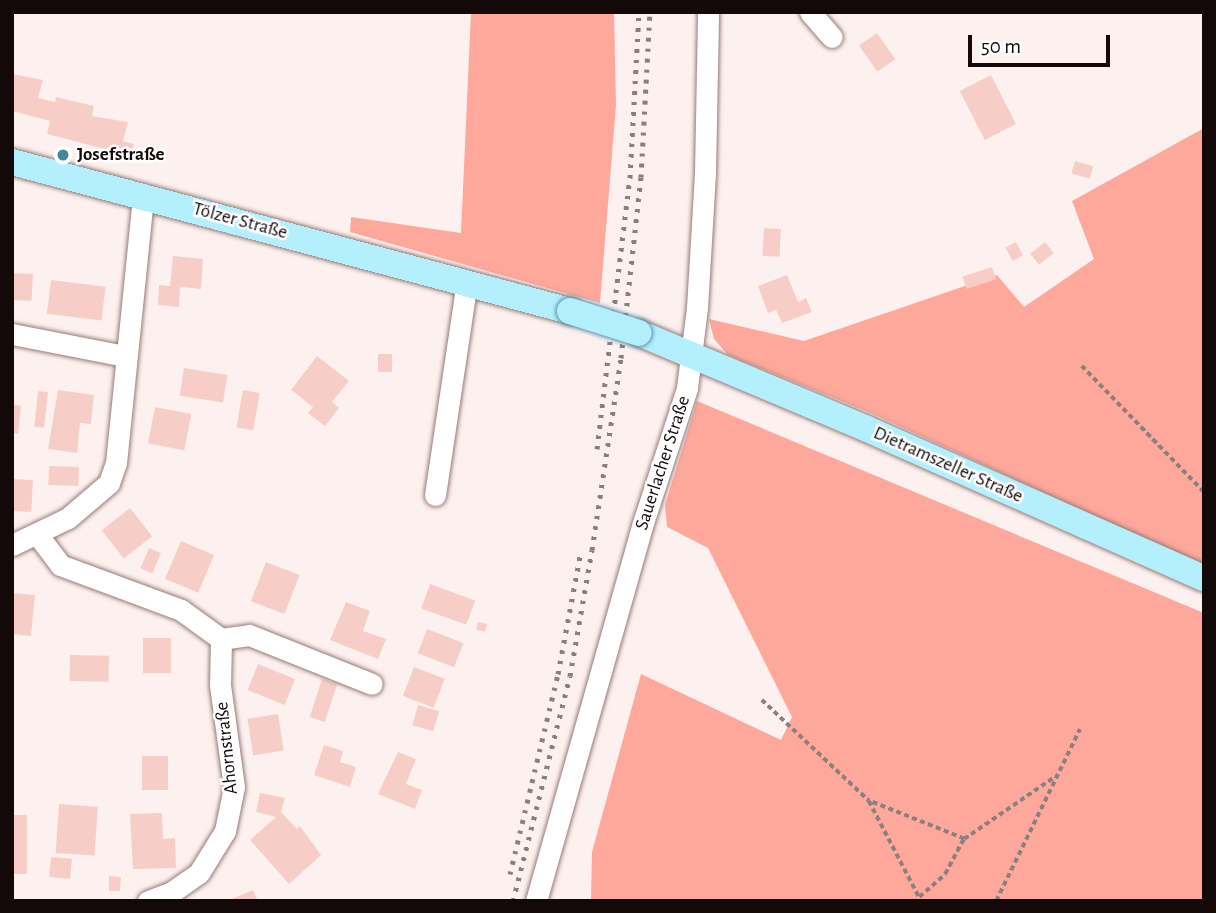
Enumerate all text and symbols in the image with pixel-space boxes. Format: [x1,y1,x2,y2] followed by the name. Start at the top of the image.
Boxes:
[971,21,1113,65] scale bar
[981,36,1021,57] text: 50 m
[77,144,164,166] place label: Josefstraße
[55,147,71,163] marker: Josefstraße
[190,197,290,245] street label: Tölzer Straße
[631,393,695,533] street label: Sauerlacher Straße
[870,422,1026,508] street label: Dietramszeller Straße
[211,701,243,795] street label: Ahornstraße

